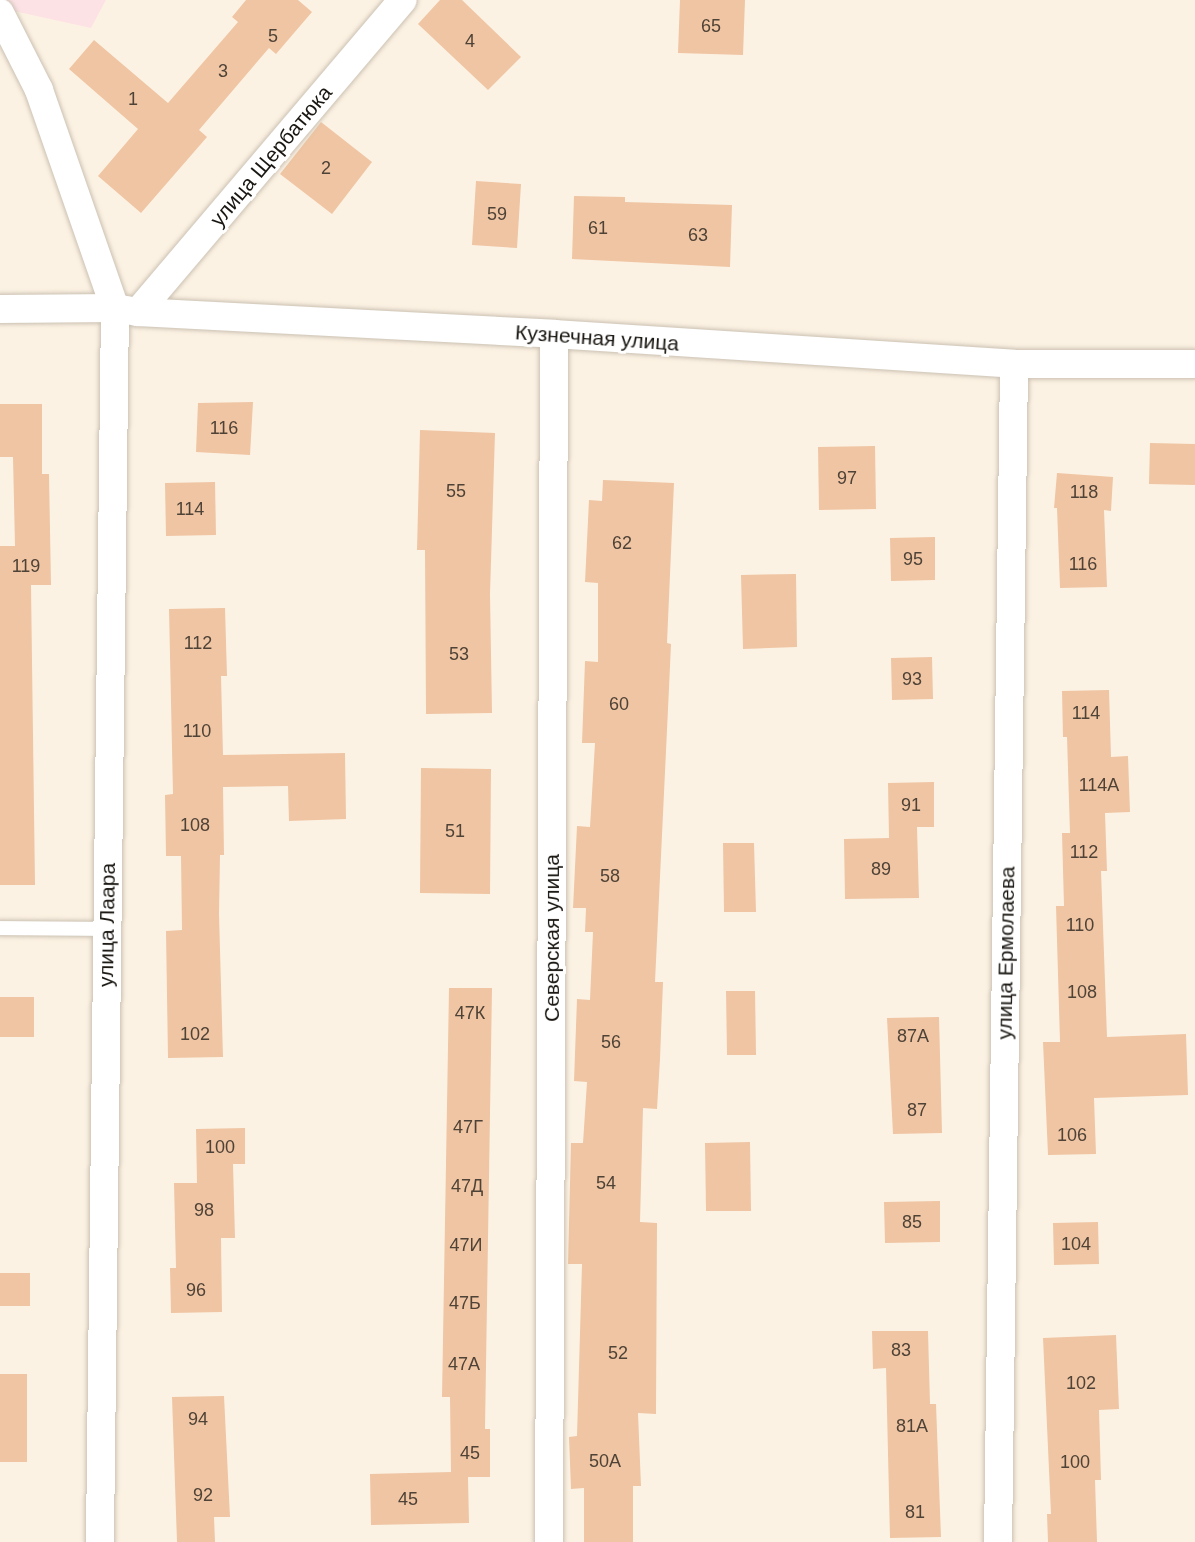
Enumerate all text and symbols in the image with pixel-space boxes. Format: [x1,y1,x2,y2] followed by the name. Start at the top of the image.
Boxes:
[701,15,721,37] house number: 65
[268,25,278,47] house number: 5
[465,30,475,52] house number: 4
[218,60,228,82] house number: 3
[205,80,337,232] street label: улица Щербатюка
[128,88,138,110] house number: 1
[321,157,331,179] house number: 2
[487,203,507,225] house number: 59
[588,217,608,239] house number: 61
[688,224,708,246] house number: 63
[514,320,680,356] street label: Кузнечная улица
[210,417,238,439] house number: 116
[837,467,857,489] house number: 97
[446,480,466,502] house number: 55
[1070,481,1098,503] house number: 118
[176,498,204,520] house number: 114
[612,532,632,554] house number: 62
[903,548,923,570] house number: 95
[1069,553,1097,575] house number: 116
[12,555,40,577] house number: 119
[184,632,212,654] house number: 112
[449,643,469,665] house number: 53
[902,668,922,690] house number: 93
[609,693,629,715] house number: 60
[1072,702,1100,724] house number: 114
[183,720,211,742] house number: 110
[1079,774,1119,796] house number: 114А
[901,794,921,816] house number: 91
[180,814,210,836] house number: 108
[445,820,465,842] house number: 51
[1070,841,1098,863] house number: 112
[539,854,565,1022] street label: Северская улица
[871,858,891,880] house number: 89
[93,863,121,987] street label: улица Лаара
[600,865,620,887] house number: 58
[992,866,1020,1040] street label: улица Ермолаева
[1066,914,1094,936] house number: 110
[1067,981,1097,1003] house number: 108
[455,1002,485,1024] house number: 47К
[180,1023,210,1045] house number: 102
[897,1025,929,1047] house number: 87А
[601,1031,621,1053] house number: 56
[907,1099,927,1121] house number: 87
[453,1116,483,1138] house number: 47Г
[1057,1124,1087,1146] house number: 106
[205,1136,235,1158] house number: 100
[596,1172,616,1194] house number: 54
[451,1175,483,1197] house number: 47Д
[194,1199,214,1221] house number: 98
[902,1211,922,1233] house number: 85
[1061,1233,1091,1255] house number: 104
[450,1234,482,1256] house number: 47И
[186,1279,206,1301] house number: 96
[449,1292,481,1314] house number: 47Б
[891,1339,911,1361] house number: 83
[608,1342,628,1364] house number: 52
[448,1353,480,1375] house number: 47А
[1066,1372,1096,1394] house number: 102
[188,1408,208,1430] house number: 94
[896,1415,928,1437] house number: 81А
[460,1442,480,1464] house number: 45
[589,1450,621,1472] house number: 50А
[1060,1451,1090,1473] house number: 100
[193,1484,213,1506] house number: 92
[398,1488,418,1510] house number: 45
[905,1501,925,1523] house number: 81

